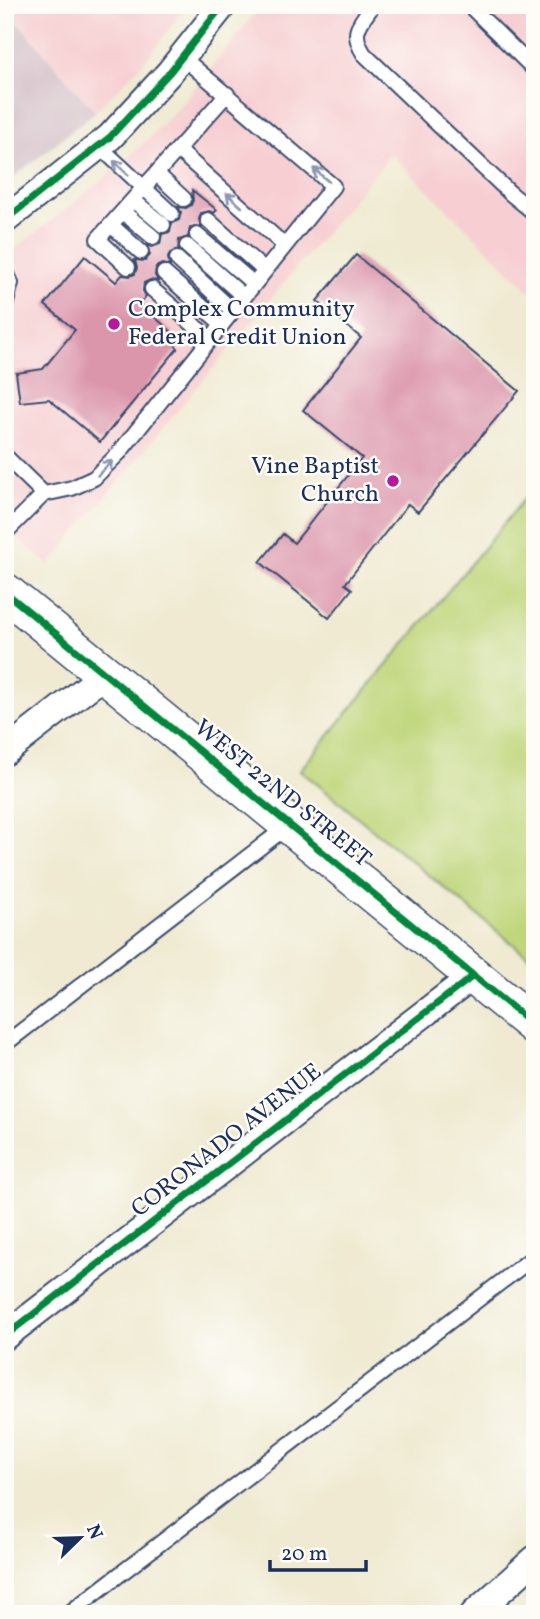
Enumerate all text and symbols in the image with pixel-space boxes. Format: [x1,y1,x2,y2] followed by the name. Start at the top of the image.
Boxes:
[113,159,130,176] one-way arrow
[312,167,330,183] one-way arrow
[225,192,243,208] one-way arrow
[128,293,354,355] place label: Complex Community Federal Credit Union
[106,316,122,332] marker: Complex Community Federal Credit Union
[251,450,379,512] place label: Vine Baptist Church
[96,459,113,476] one-way arrow
[385,473,401,489] marker: Vine Baptist Church
[186,712,378,876] street label: WEST 22ND STREET
[125,1056,329,1226] street label: CORONADO AVENUE
[46,1504,116,1574] north arrow
[79,1521,109,1544] text: N
[270,1528,367,1572] scale bar
[281,1540,327,1569] text: 20 m

